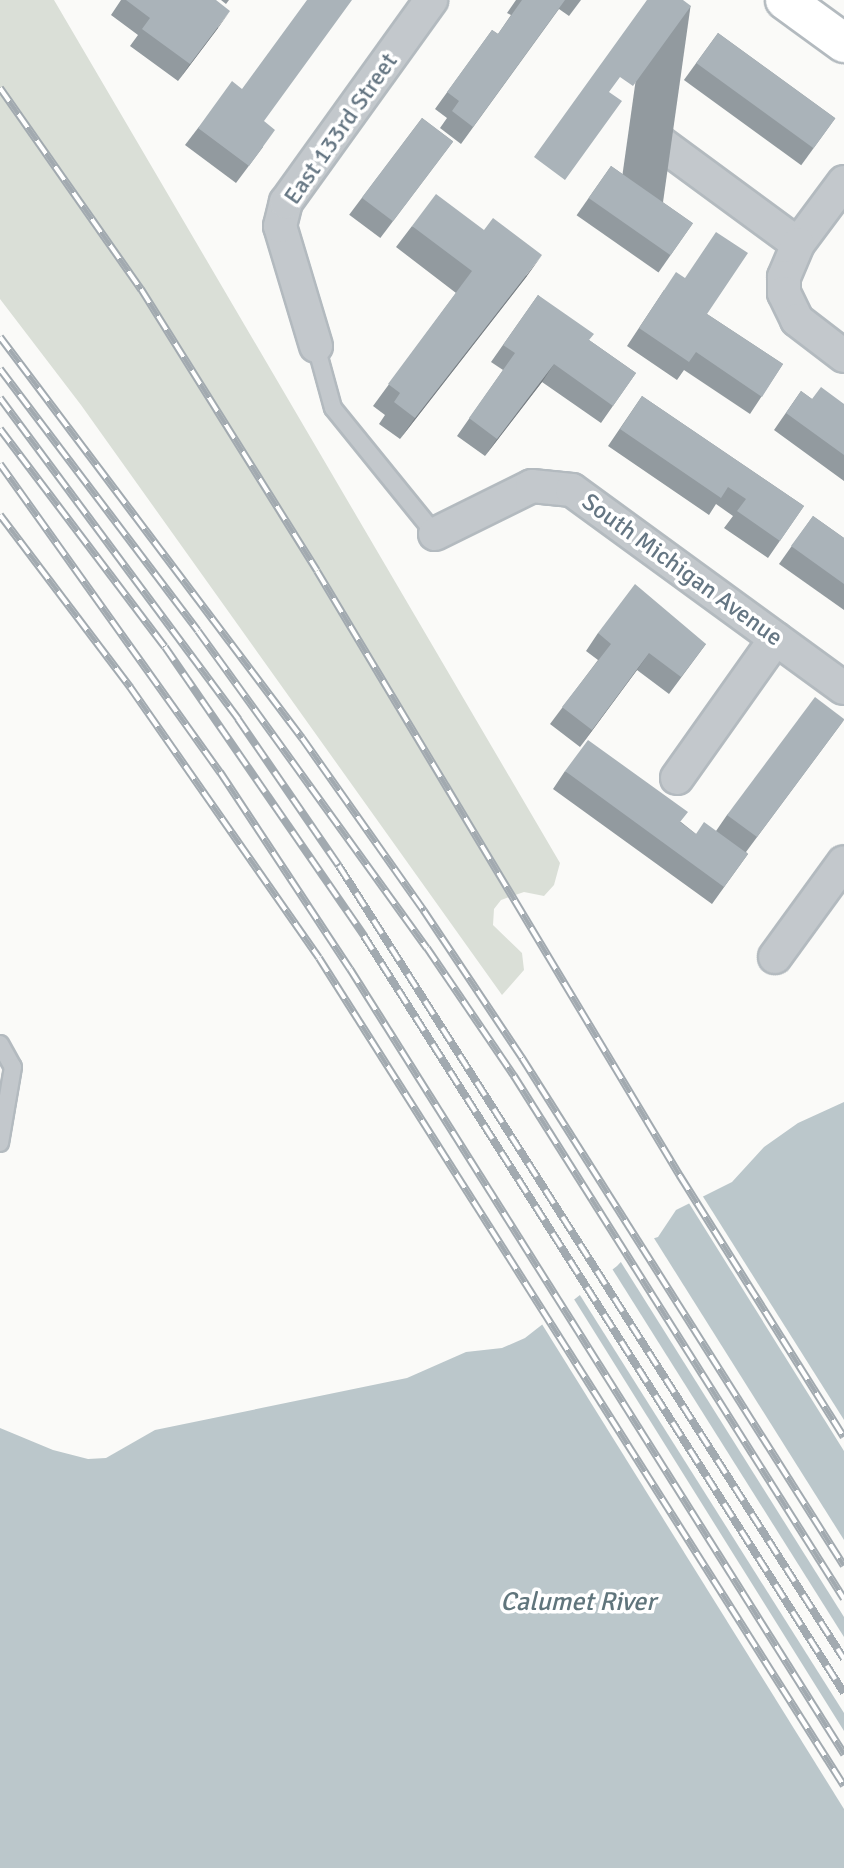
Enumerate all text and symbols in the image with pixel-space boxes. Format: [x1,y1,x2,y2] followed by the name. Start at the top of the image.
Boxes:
[278,48,404,210] street label: East 133rd Street
[576,488,788,652] street label: South Michigan Avenue
[500,1587,656,1619] water label: Calumet River

